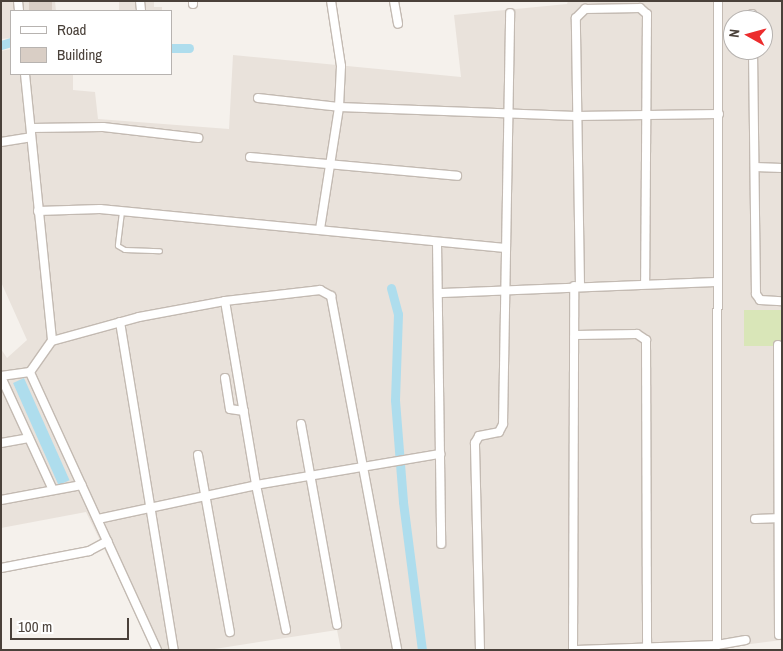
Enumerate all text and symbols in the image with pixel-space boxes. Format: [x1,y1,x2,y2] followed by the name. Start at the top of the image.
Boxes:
[10,10,172,75] legend
[723,10,773,60] north arrow
[57,19,86,40] text: Road
[725,28,744,39] text: N
[57,44,102,65] text: Building
[12,608,131,640] scale bar
[18,616,52,637] text: 100 m

